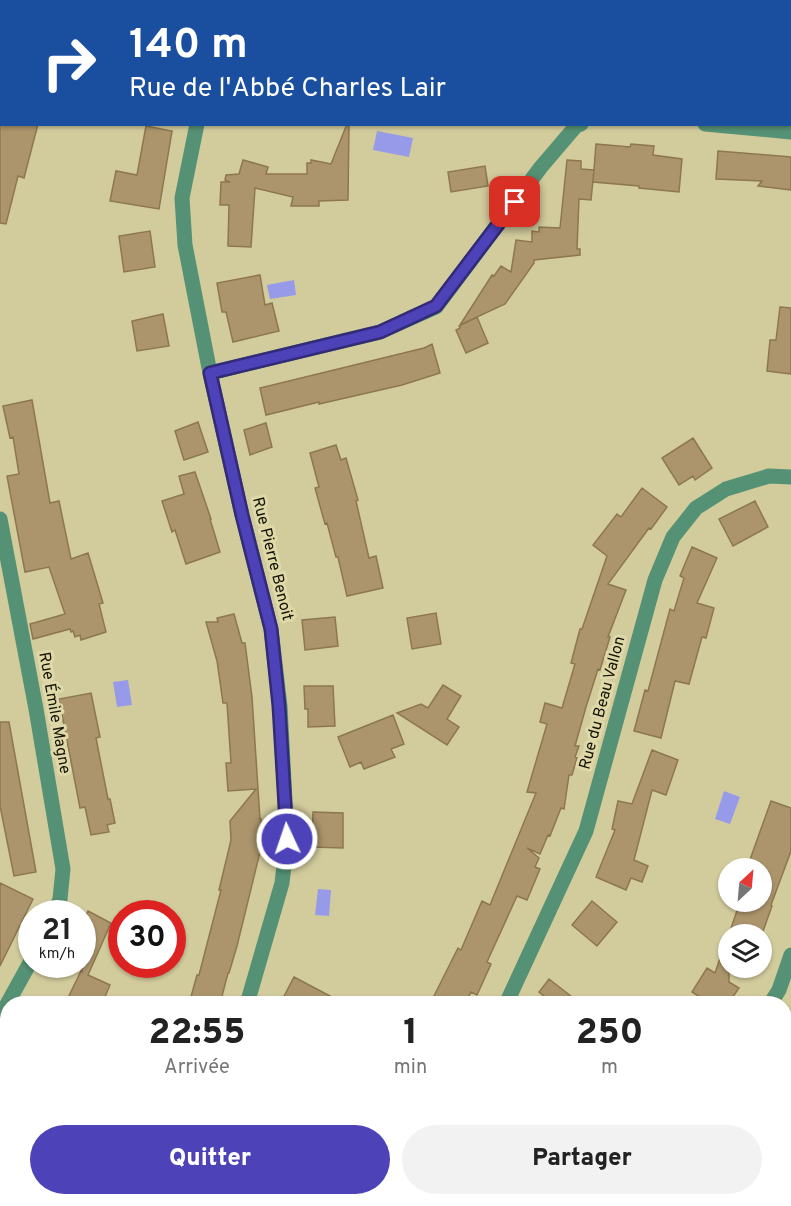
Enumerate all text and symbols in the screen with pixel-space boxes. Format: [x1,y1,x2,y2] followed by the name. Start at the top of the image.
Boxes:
[129,20,248,73] text: 140 m
[30,24,108,102] icon: right
[129,72,446,106] text: Rue de l'Abbé Charles Lair
[489,176,540,227] pin
[498,185,531,218] icon: arrive
[247,495,297,623] street label: Rue Pierre Benoit
[576,634,630,772] street label: Rue du Beau Vallon
[33,650,77,775] street label: Rue Émile Magne
[255,807,319,871] position arrow
[718,858,772,912] north arrow
[718,858,772,978] map controls
[108,900,186,978] speed limit sign: 30
[42,913,72,950] text: 21
[718,924,772,978] button: layers
[39,945,75,964] text: km/h
[149,1011,245,1057] text: 22:55
[403,1011,418,1057] text: 1
[576,1011,643,1057] text: 250
[164,1055,230,1081] text: Arrivée
[394,1055,427,1081] text: min
[601,1055,618,1081] text: m
[30,1125,390,1194] button: Quitter
[402,1125,762,1194] button: Partager

